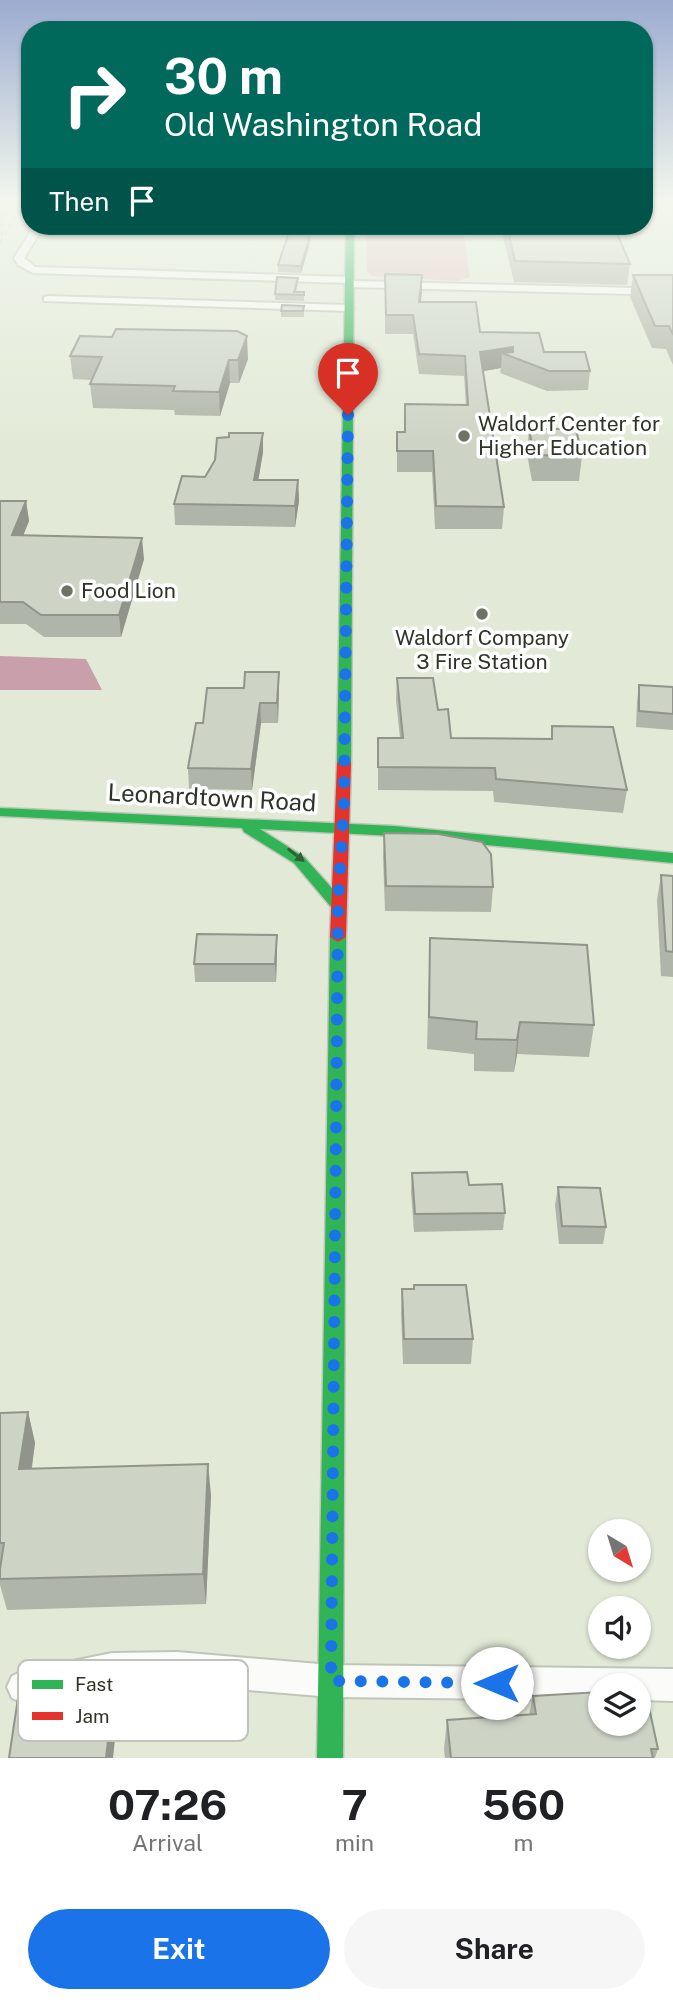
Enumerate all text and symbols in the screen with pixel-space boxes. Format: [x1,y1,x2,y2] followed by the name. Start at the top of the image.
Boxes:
[164,47,283,105] text: 30 m
[49,49,140,140] icon: right
[164,106,482,143] text: Old Washington Road
[123,182,161,220] icon: arrive
[49,186,109,217] text: Then
[318,343,378,415] pin
[329,354,367,392] icon: arrive
[478,411,660,460] place label: Waldorf Center for Higher Education
[456,428,472,444] marker: Waldorf Center for Higher Education
[81,578,176,603] place label: Food Lion
[59,583,75,599] marker: Food Lion
[474,606,490,622] marker: Waldorf Company 3 Fire Station
[395,625,569,674] place label: Waldorf Company 3 Fire Station
[107,778,317,816] street label: Leonardtown Road
[286,848,304,863] one-way arrow
[588,1519,651,1582] north arrow
[588,1519,651,1736] map controls
[588,1596,651,1659] button: sound
[460,1646,534,1720] position arrow
[18,1660,248,1741] legend
[75,1673,113,1695] text: Fast
[588,1673,651,1736] button: layers
[75,1705,109,1727] text: Jam
[108,1780,227,1829] text: 07:26
[341,1780,368,1829] text: 7
[482,1780,565,1829] text: 560
[132,1829,203,1856] text: Arrival
[335,1829,374,1856] text: min
[514,1829,534,1856] text: m
[28,1909,330,1989] button: Exit
[344,1909,645,1989] button: Share

